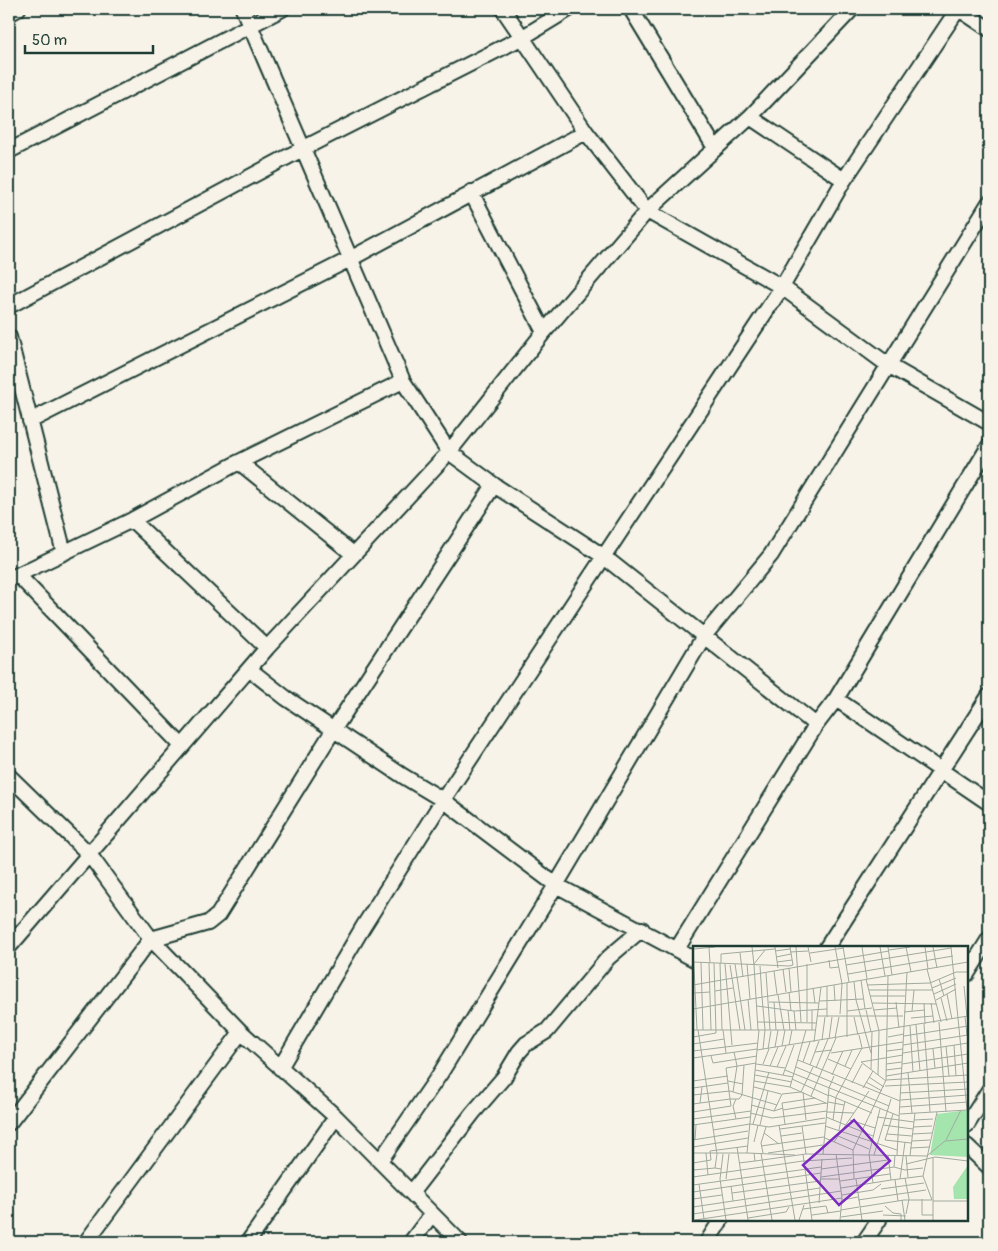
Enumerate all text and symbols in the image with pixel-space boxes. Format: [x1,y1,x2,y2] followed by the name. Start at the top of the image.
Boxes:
[25,22,152,54] scale bar
[32,31,67,50] text: 50 m
[693,946,968,1221] inset map

